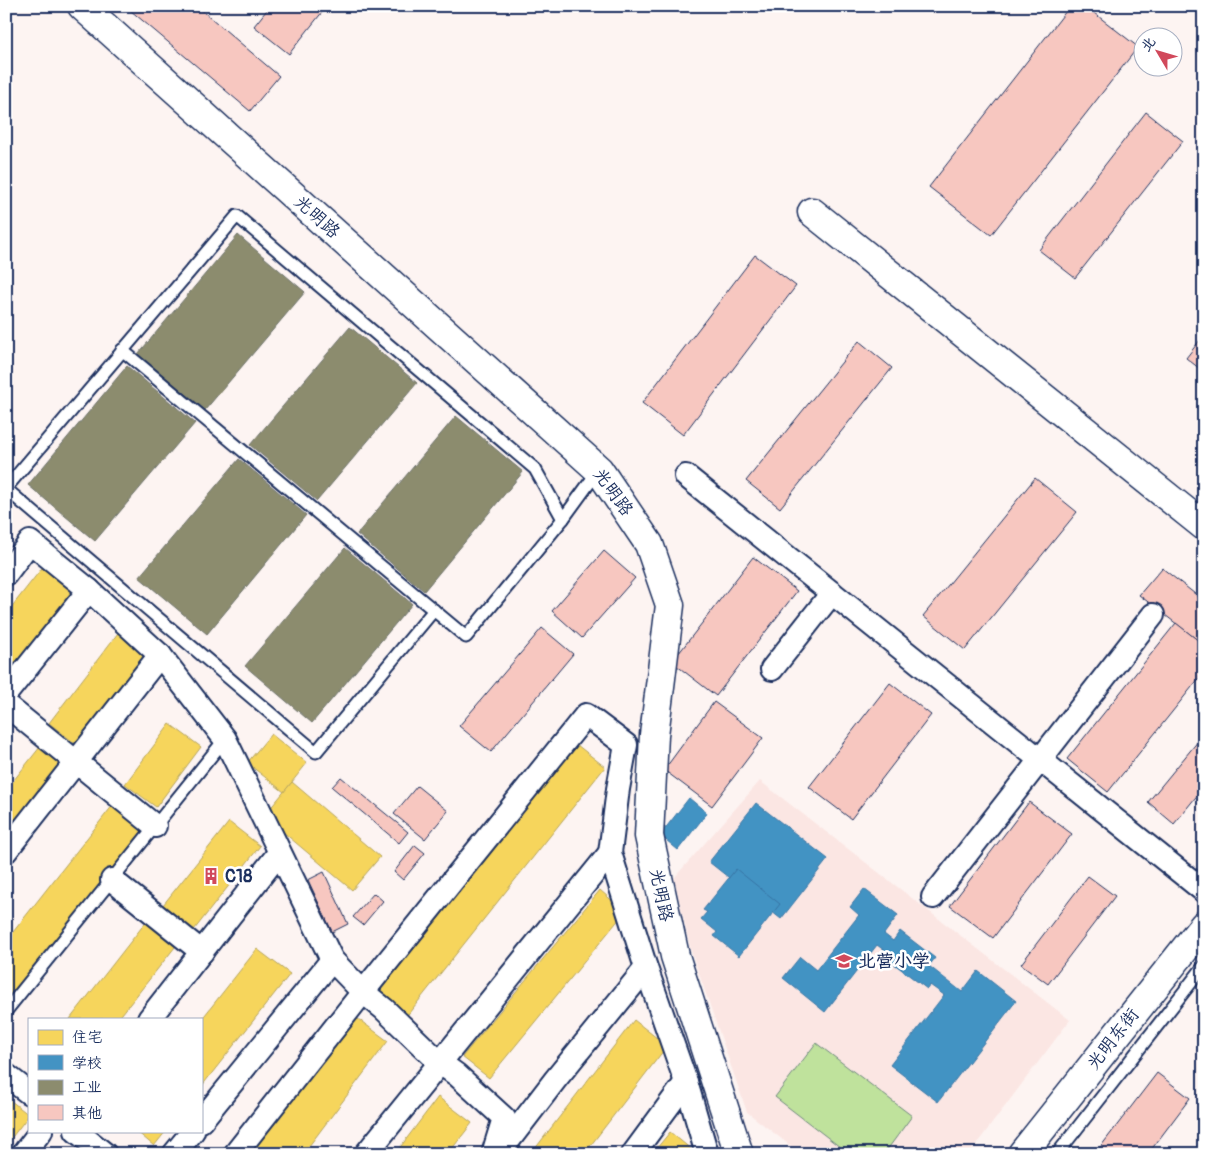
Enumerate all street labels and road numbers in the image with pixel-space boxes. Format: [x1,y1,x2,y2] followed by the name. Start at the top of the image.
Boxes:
[289,190,345,244] street label: 光明路
[588,463,638,521] street label: 光明路
[644,866,678,924] street label: 光明路
[1082,1004,1144,1074] street label: 光明东街

